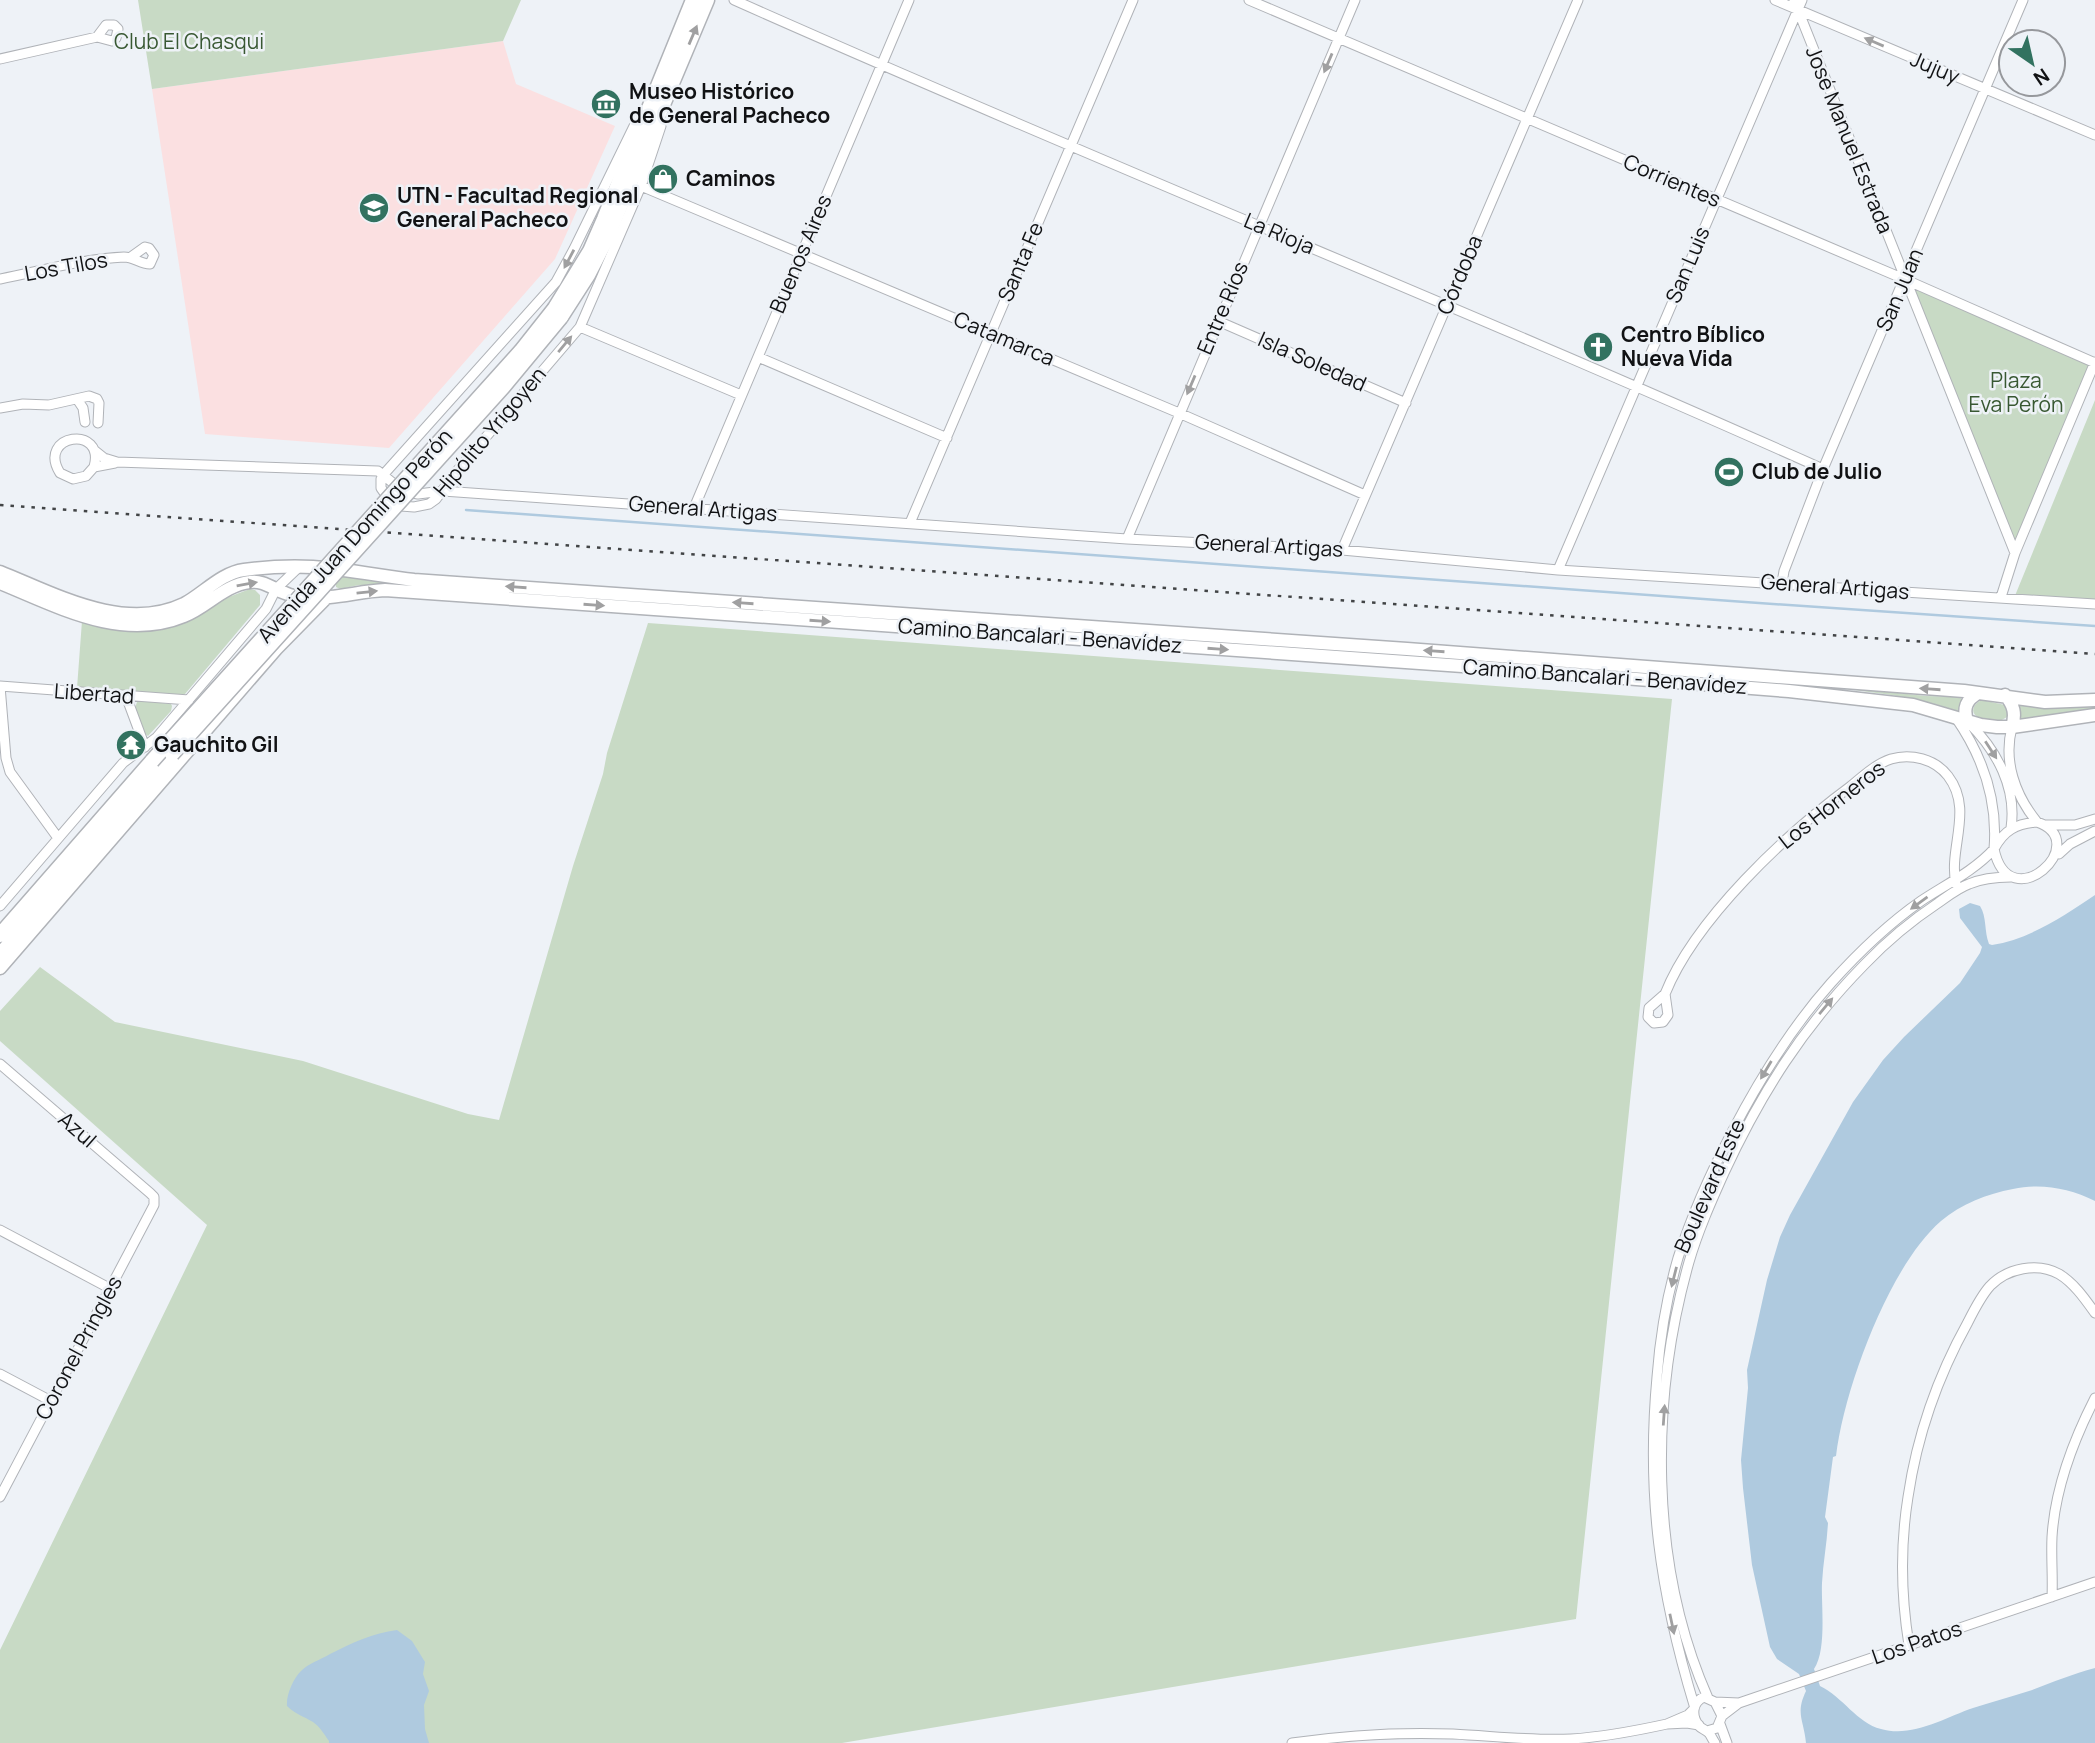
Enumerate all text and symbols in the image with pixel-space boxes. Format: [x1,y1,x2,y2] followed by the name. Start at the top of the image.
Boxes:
[687,25,698,46] one-way arrow
[114,27,264,55] park label: Club El Chasqui
[1997,28,2067,98] north arrow
[1864,36,1884,48] one-way arrow
[1800,42,1900,237] street label: José Manuel Estrada
[1906,44,1964,90] street label: Jujuy
[1322,52,1333,73] one-way arrow
[2029,62,2054,92] text: N
[629,77,830,129] place label: Museo Histórico de General Pacheco
[589,87,623,121] museum icon: Museo Histórico de General Pacheco
[1619,147,1725,213] street label: Corrientes
[646,162,680,196] shop icon: Caminos
[686,164,775,192] place label: Caminos
[397,181,639,233] place label: UTN - Facultad Regional General Pacheco
[763,190,838,317] street label: Buenos Aires
[357,191,391,225] school or university icon: UTN - Facultad Regional General Pacheco
[1240,206,1319,260] street label: La Rioja
[991,218,1049,306] street label: Santa Fe
[1658,222,1716,307] street label: San Luis
[1430,231,1488,319] street label: Córdoba
[1869,244,1929,335] street label: San Juan
[22,245,110,287] street label: Los Tilos
[563,249,575,268] one-way arrow
[1190,257,1254,358] street label: Entre Ríos
[950,304,1059,372] street label: Catamarca
[1621,320,1765,372] place label: Centro Bíblico Nueva Vida
[1254,325,1371,397] street label: Isla Soledad
[1581,330,1615,364] church icon: Centro Bíblico Nueva Vida
[557,336,572,353] one-way arrow
[427,361,552,502] street label: Hipólito Yrigoyen
[1968,366,2064,418] park label: Plaza Eva Perón
[1185,375,1197,395] one-way arrow
[251,422,458,648] street label: Avenida Juan Domingo Perón
[1712,455,1746,489] sports icon: Club de Julio
[1752,457,1882,485] place label: Club de Julio
[628,489,778,527] street label: General Artigas
[1194,527,1344,563] street label: General Artigas
[1760,567,1910,605] street label: General Artigas
[236,578,258,589] one-way arrow
[505,581,527,592] one-way arrow
[356,586,378,597] one-way arrow
[732,597,754,608] one-way arrow
[583,599,605,610] one-way arrow
[897,611,1183,659] street label: Camino Bancalari - Benavídez
[810,615,832,626] one-way arrow
[1208,644,1230,655] one-way arrow
[1423,645,1445,656] one-way arrow
[1462,652,1748,700] street label: Camino Bancalari - Benavídez
[53,676,135,710] street label: Libertad
[1919,683,1941,694] one-way arrow
[114,728,148,762] temple icon: Gauchito Gil
[154,730,279,758] place label: Gauchito Gil
[1984,741,1998,759] one-way arrow
[1772,754,1890,855] street label: Los Horneros
[1910,896,1928,910] one-way arrow
[1818,997,1834,1015] one-way arrow
[1760,1060,1772,1079] one-way arrow
[53,1105,103,1154] street label: Azul
[1667,1114,1751,1257] street label: Boulevard Este
[1668,1266,1679,1288] one-way arrow
[28,1271,128,1424] street label: Coronel Pringles
[1658,1404,1669,1426] one-way arrow
[1666,1613,1677,1635] one-way arrow
[1868,1614,1965,1671] street label: Los Patos

